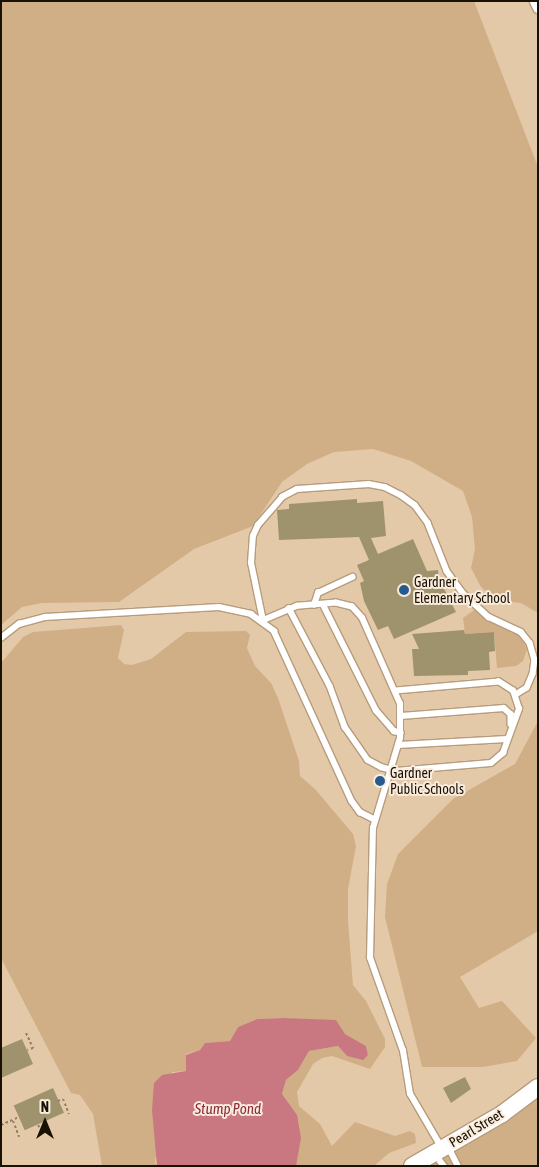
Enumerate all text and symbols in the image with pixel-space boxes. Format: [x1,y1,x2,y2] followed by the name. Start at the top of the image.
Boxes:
[414,574,510,606] place label: Gardner Elementary School
[398,584,410,596] marker: Gardner Elementary School
[390,765,464,798] place label: Gardner Public Schools
[374,775,386,787] marker: Gardner Public Schools
[20,1097,70,1147] north arrow
[41,1099,49,1115] text: N
[195,1100,261,1118] water label: Stump Pond
[446,1105,506,1151] street label: Pearl Street

